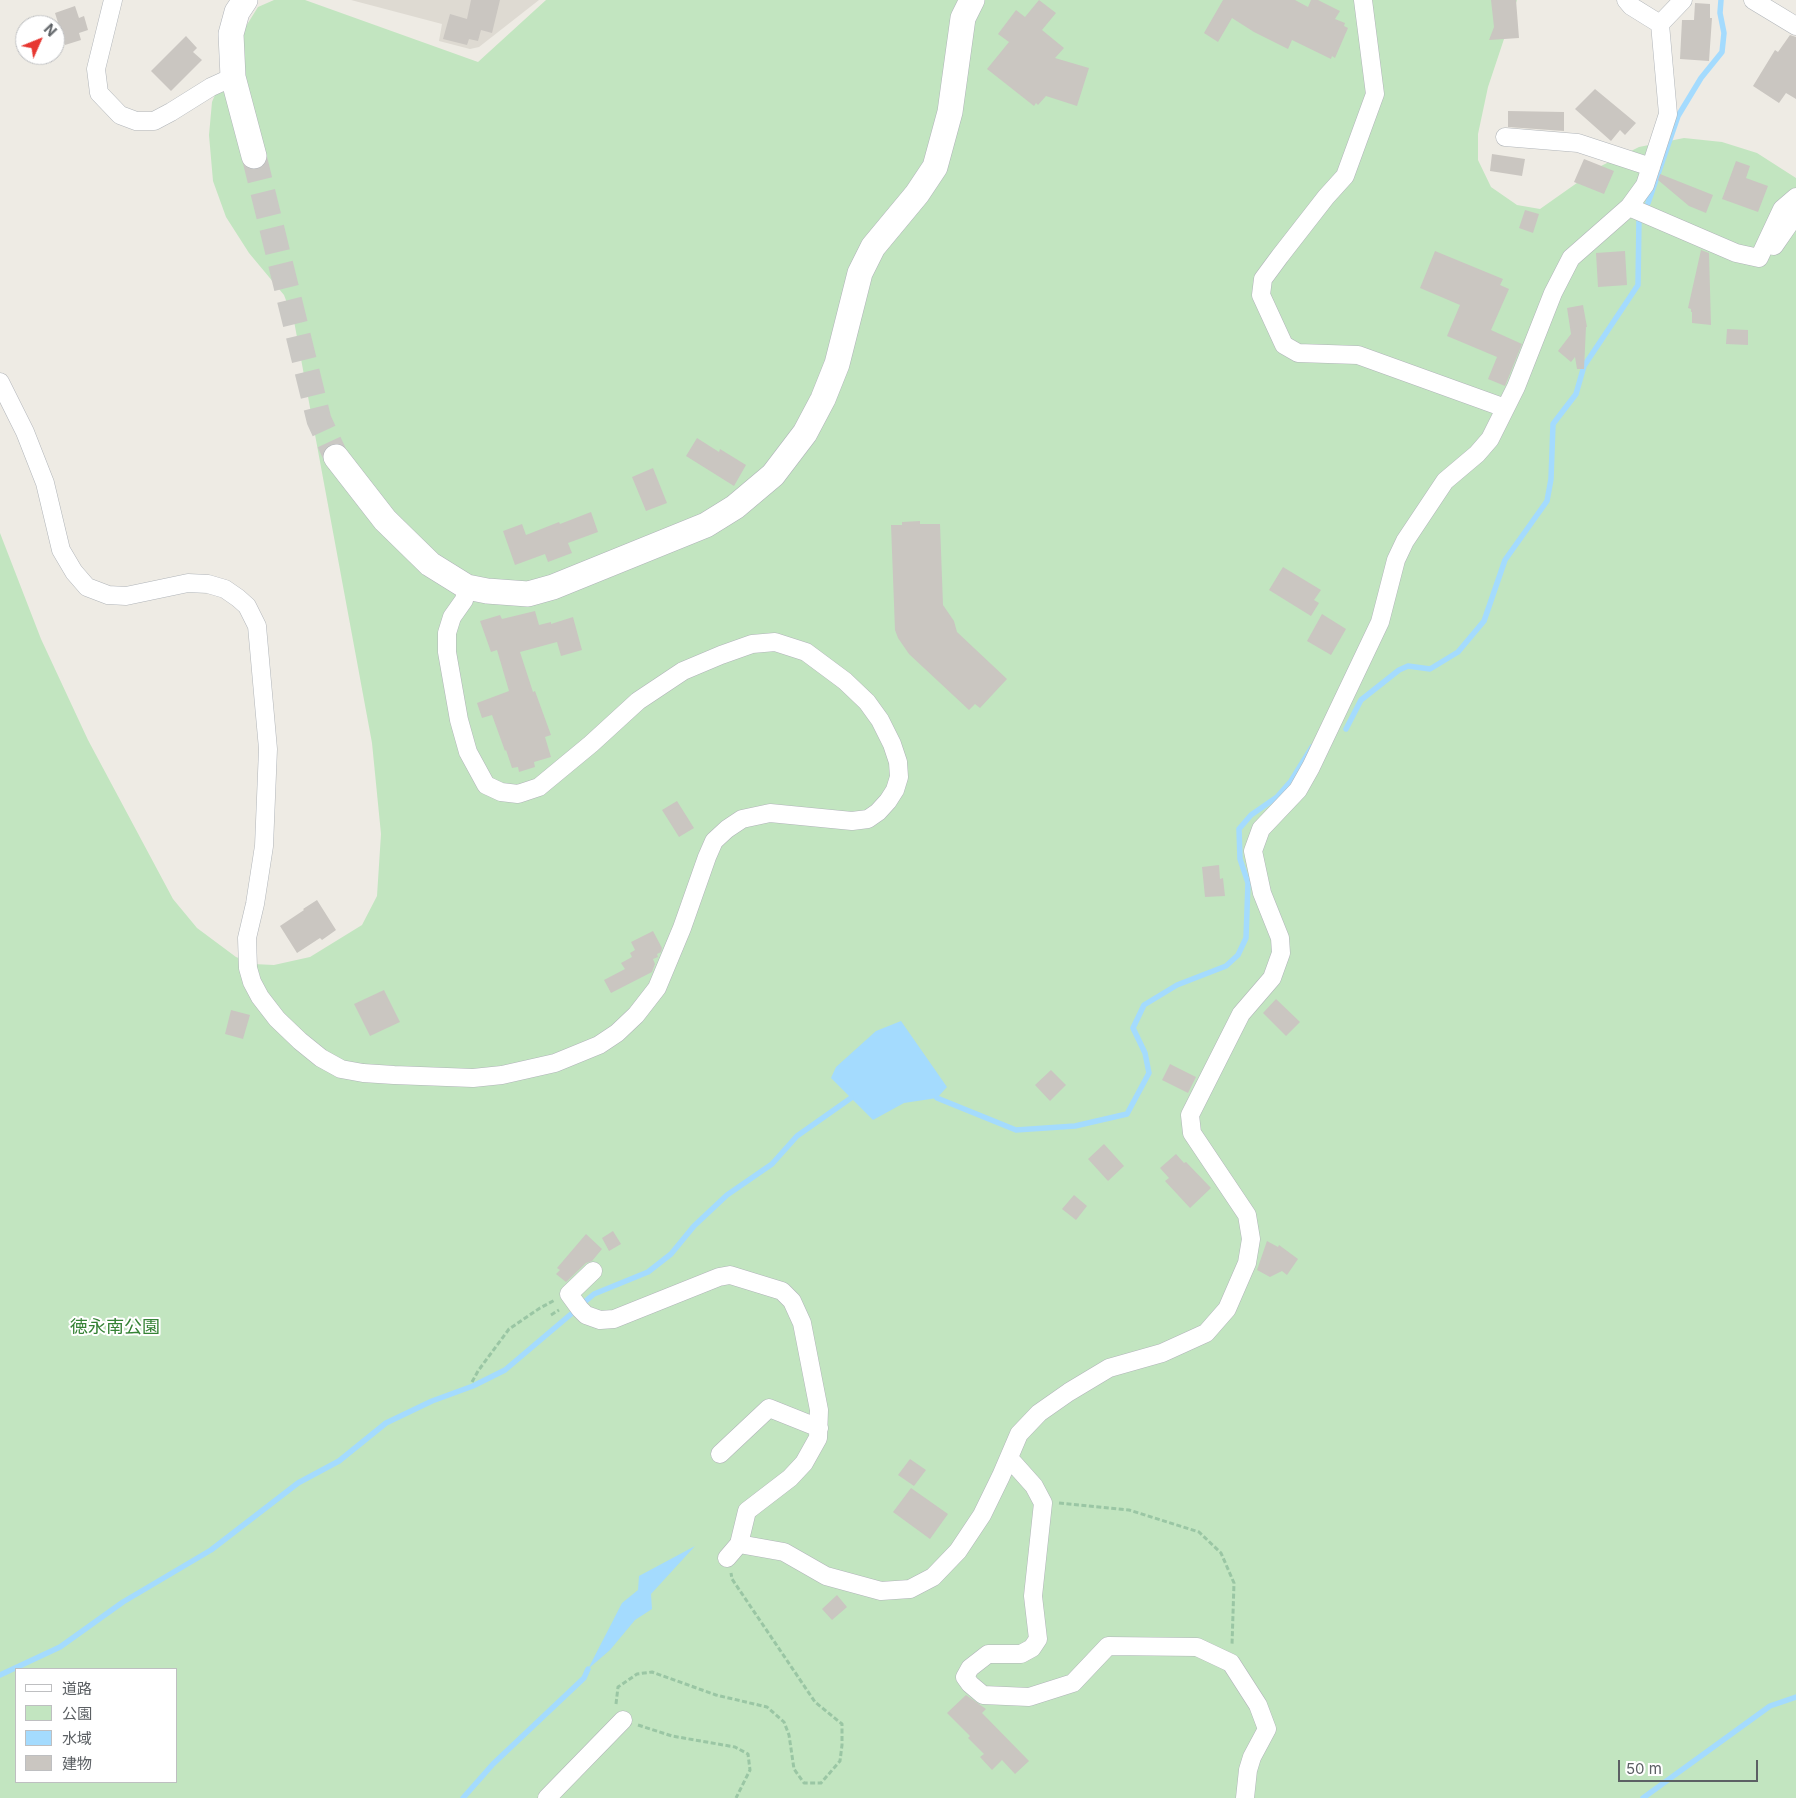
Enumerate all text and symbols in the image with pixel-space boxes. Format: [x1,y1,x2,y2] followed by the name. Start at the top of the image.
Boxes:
[15,15,65,65] north arrow
[41,20,60,40] text: N
[70,1317,160,1339] park label: 徳永南公園
[15,1668,178,1783] legend
[62,1679,92,1698] text: 道路
[62,1704,92,1723] text: 公園
[62,1729,92,1748] text: 水域
[1621,1750,1761,1782] scale bar
[62,1754,92,1773] text: 建物
[1626,1759,1662,1778] text: 50 m

